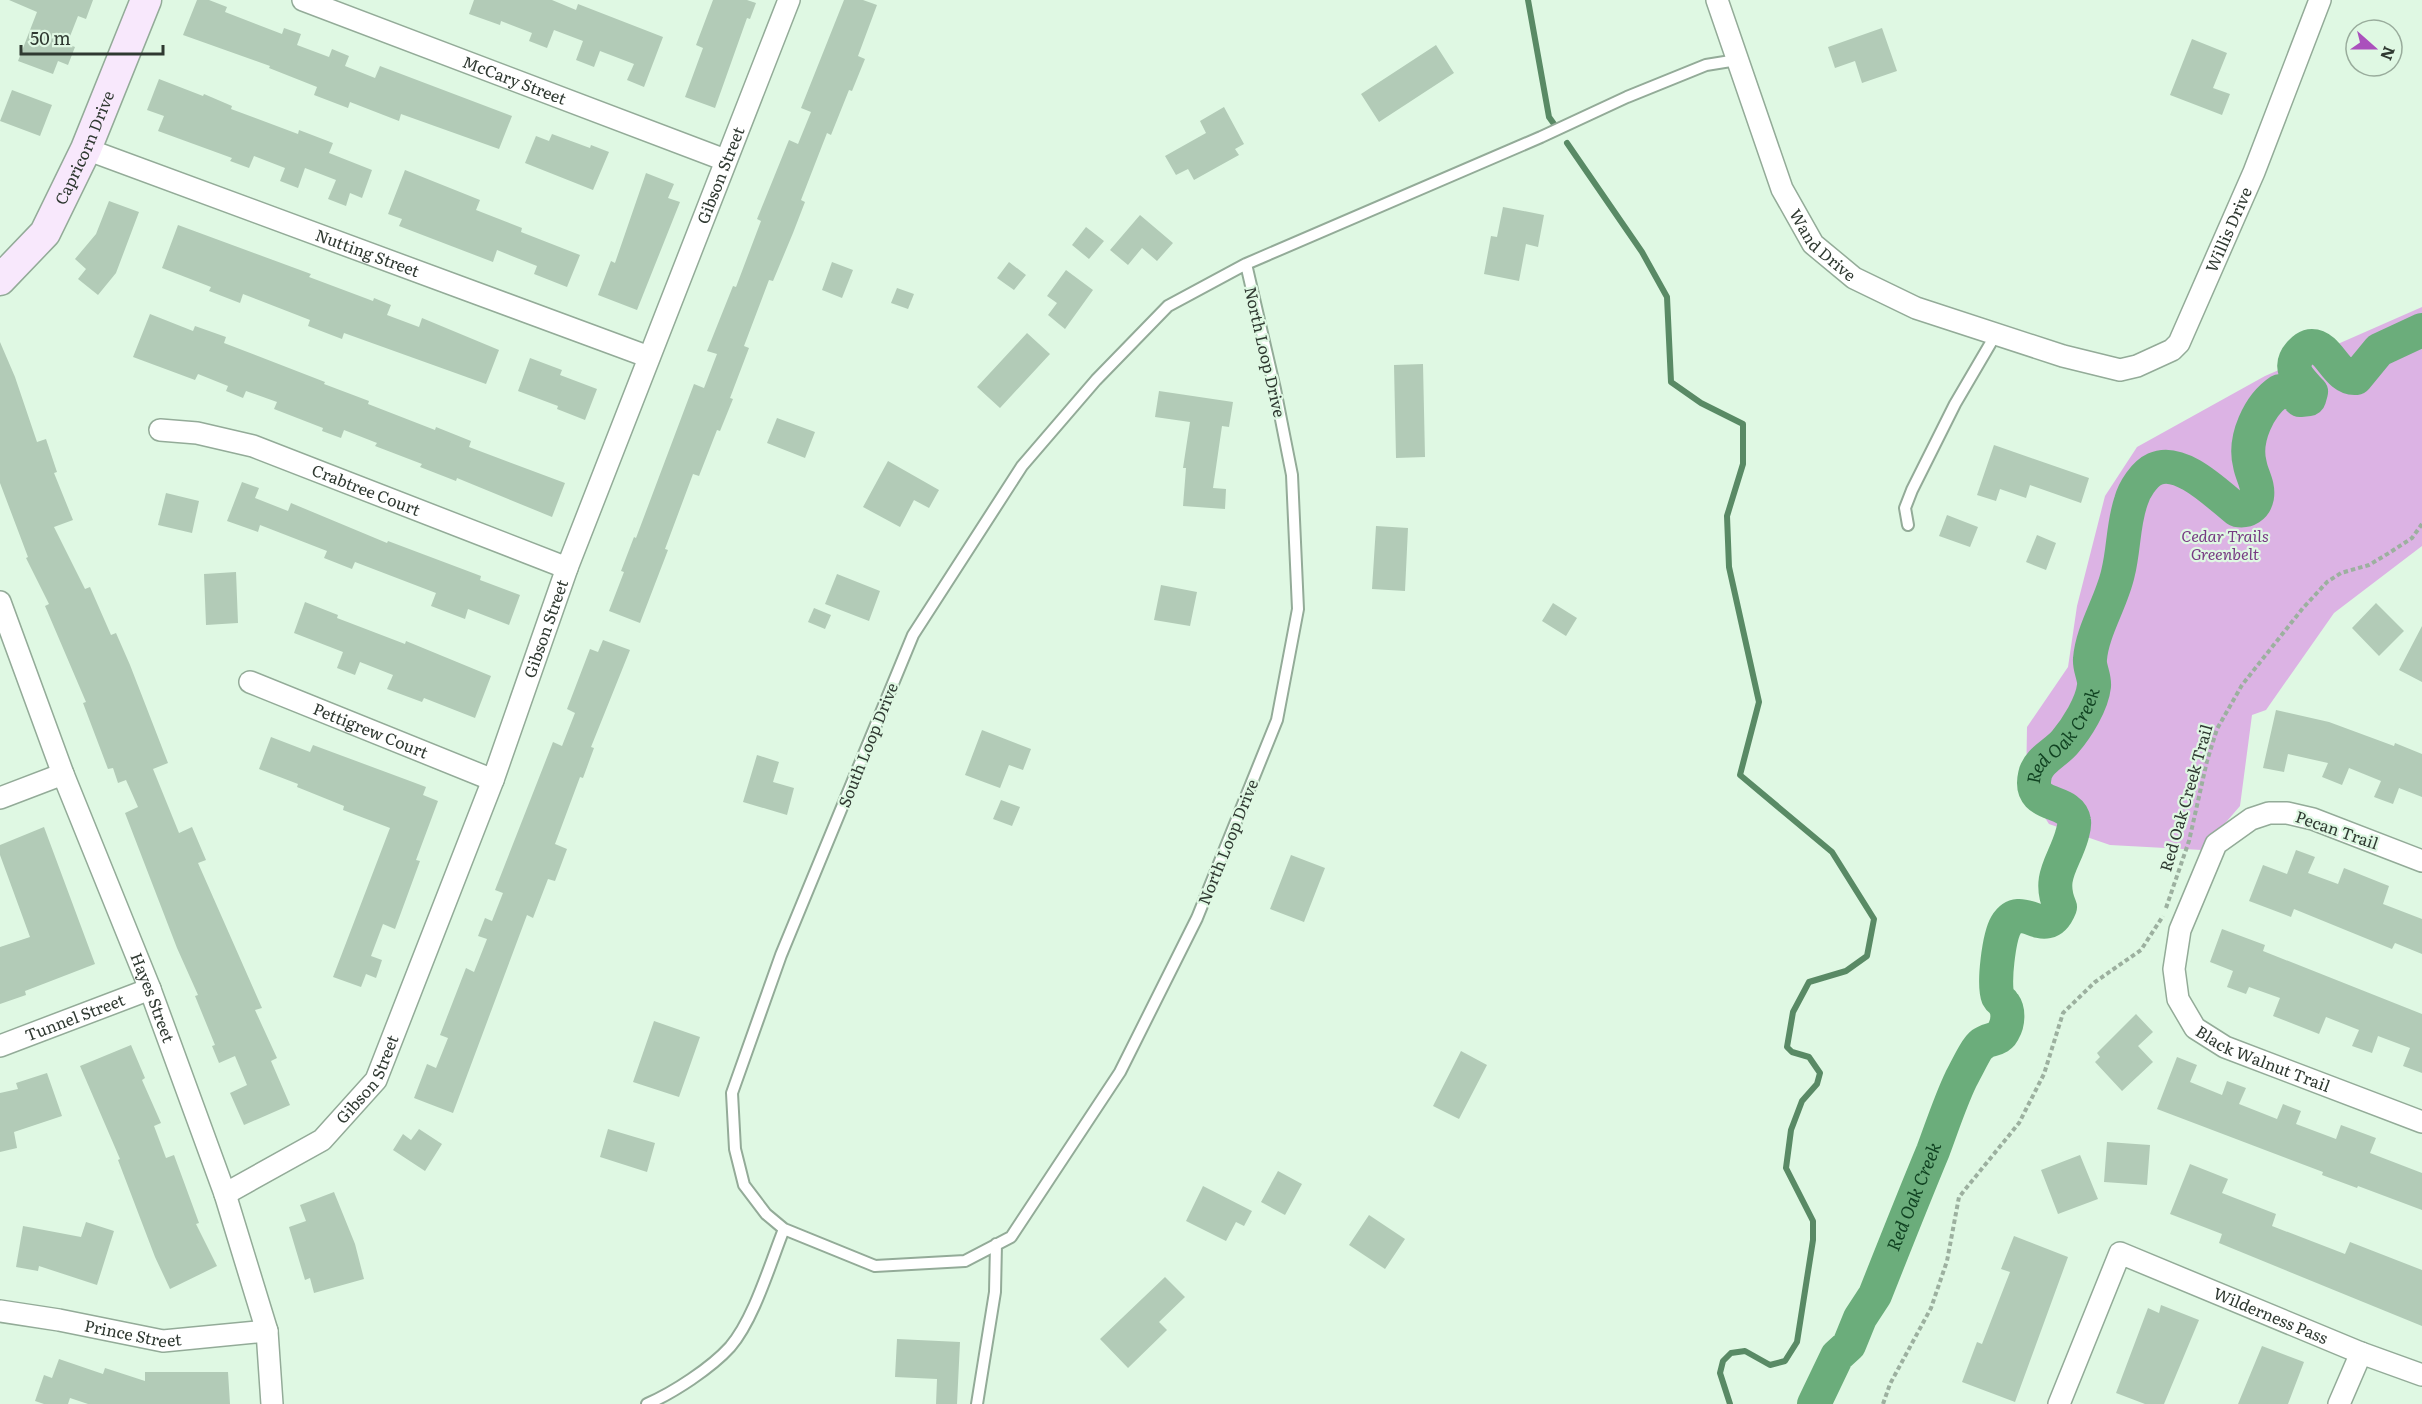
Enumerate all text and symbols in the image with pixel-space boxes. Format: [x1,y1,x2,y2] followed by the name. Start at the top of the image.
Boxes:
[21,18,164,56] scale bar
[2344,18,2404,78] north arrow
[30,24,71,51] text: 50 m
[2375,43,2403,64] text: N
[459,49,570,110] street label: McCary Street
[48,87,119,209] street label: Capricorn Drive
[690,122,750,227] street label: Gibson Street
[2198,183,2257,276] street label: Willis Drive
[1784,204,1862,286] street label: Wand Drive
[312,222,424,282] street label: Nutting Street
[1239,284,1293,420] street label: North Loop Drive
[309,457,425,521] street label: Crabtree Court
[2181,523,2269,565] park label: Cedar Trails Greenbelt
[517,575,573,681] street label: Gibson Street
[831,679,903,811] street label: South Loop Drive
[2019,684,2106,786] water label: Red Oak Creek
[310,696,433,764] street label: Pettigrew Court
[2153,721,2218,874] street label: Red Oak Creek Trail
[1191,775,1263,908] street label: North Loop Drive
[2293,804,2382,854] street label: Pecan Trail
[125,949,182,1046] street label: Hayes Street
[21,987,128,1047] street label: Tunnel Street
[2191,1019,2334,1097] street label: Black Walnut Trail
[330,1030,404,1128] street label: Gibson Street
[1879,1138,1947,1255] water label: Red Oak Creek
[2210,1280,2332,1349] street label: Wilderness Pass
[82,1312,183,1353] street label: Prince Street

